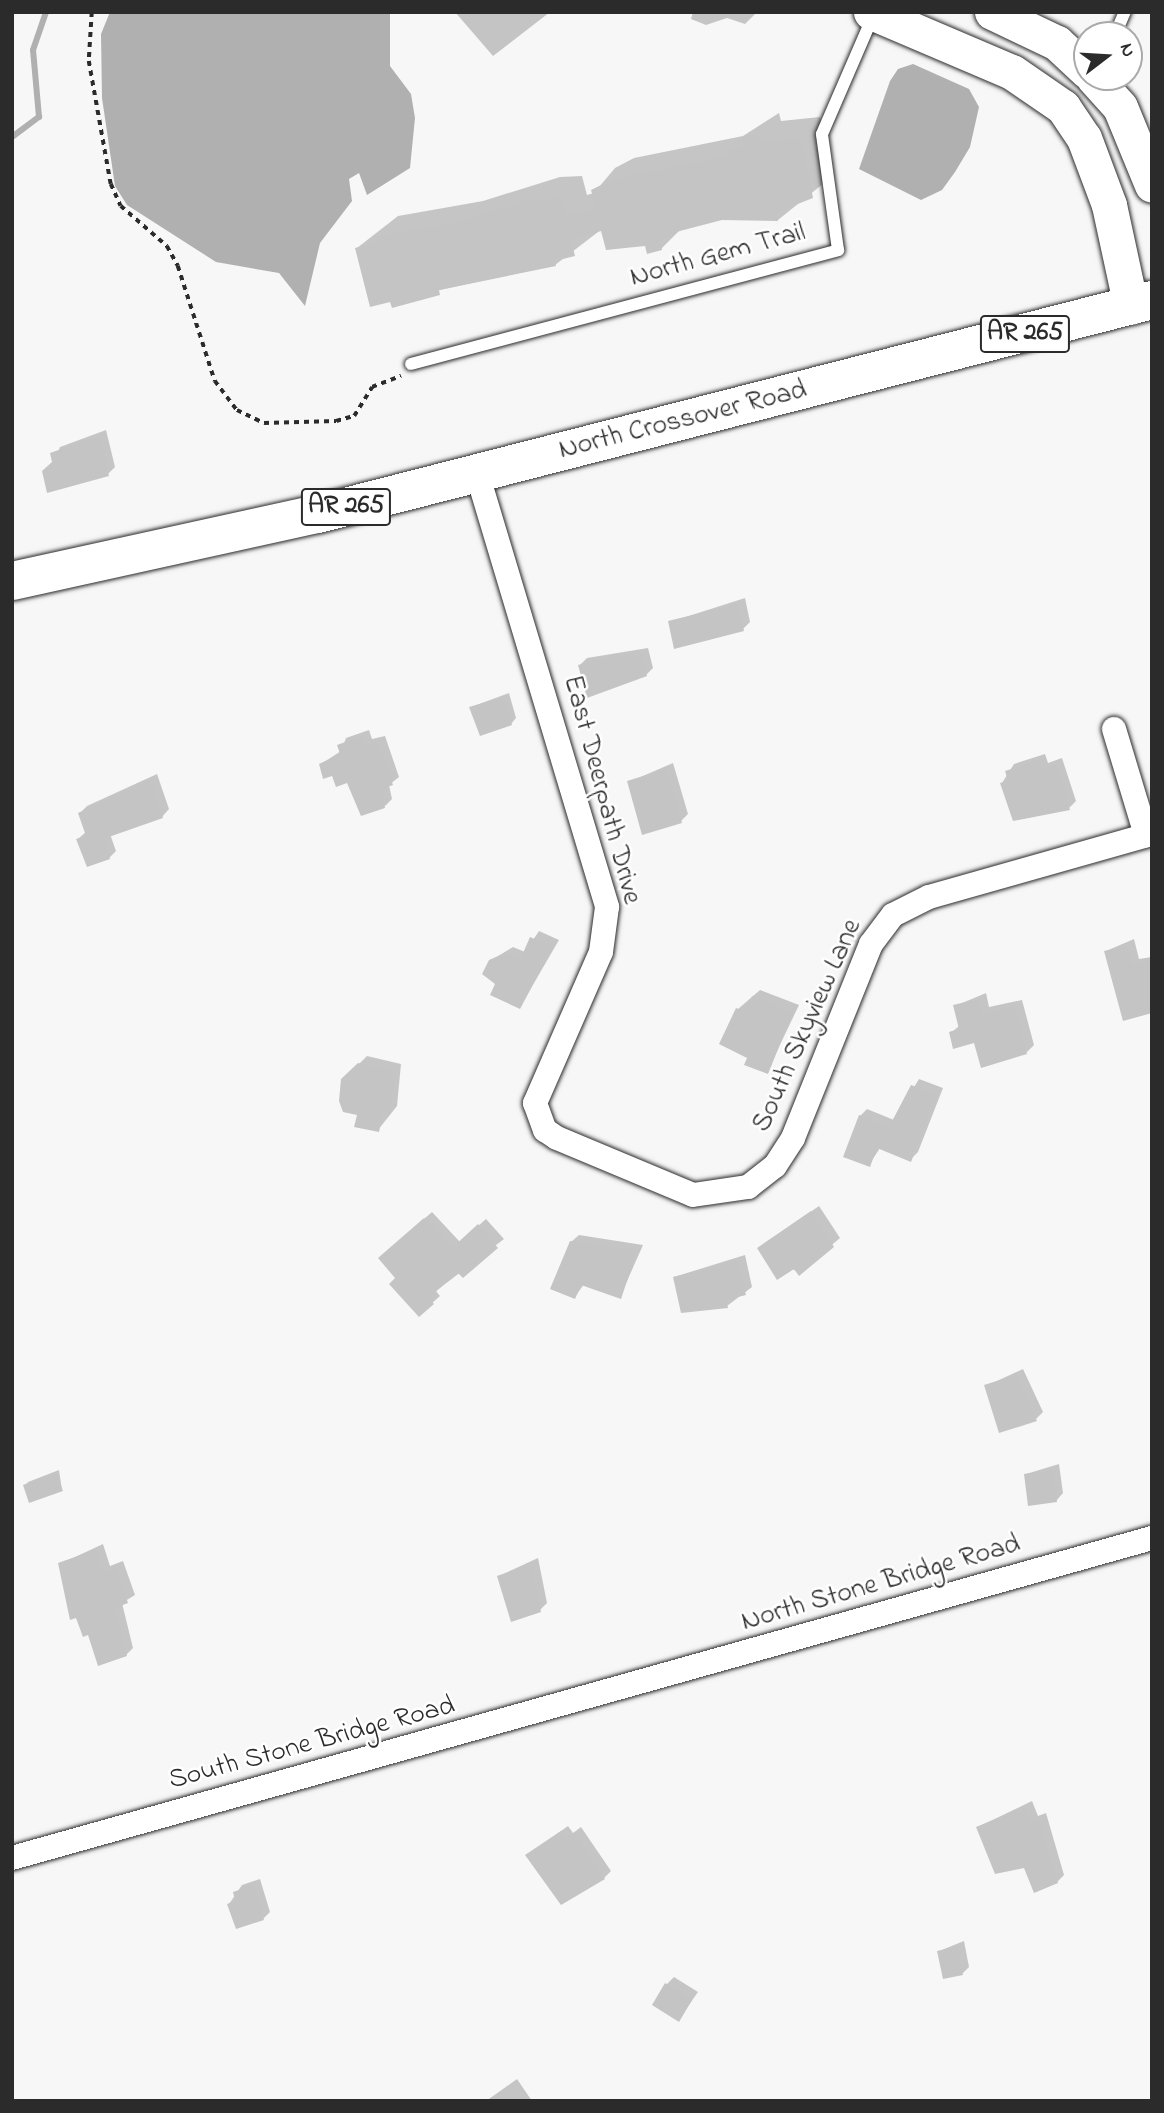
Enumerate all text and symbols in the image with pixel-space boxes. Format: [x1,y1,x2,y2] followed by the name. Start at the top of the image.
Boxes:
[1073,21,1143,91] north arrow
[1112,40,1141,60] text: N
[627,216,809,296] street label: North Gem Trail
[979,312,1070,356] road number: AR 265
[556,374,810,468] street label: North Crossover Road
[300,485,392,530] road number: AR 265
[554,672,648,908] street label: East Deerpath Drive
[746,914,870,1138] street label: South Skyview Lane
[738,1528,1024,1640] street label: North Stone Bridge Road
[165,1690,459,1798] street label: South Stone Bridge Road

